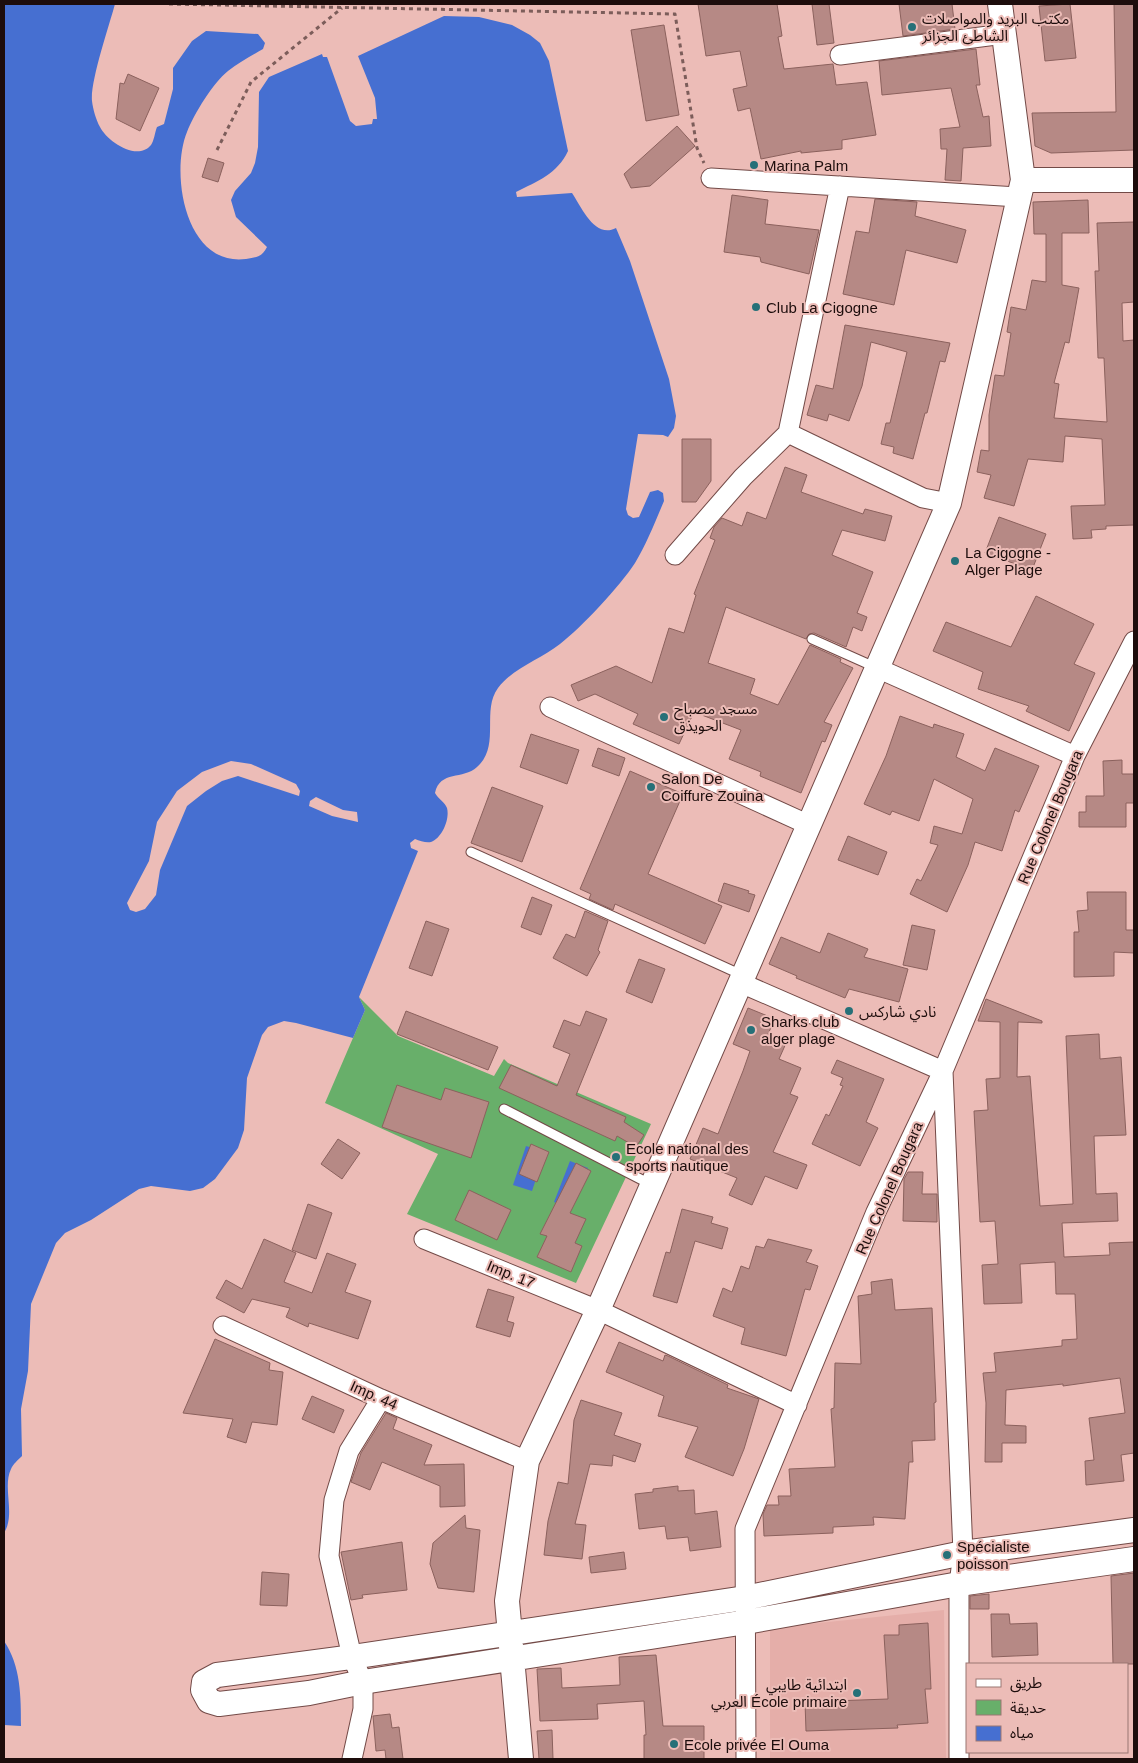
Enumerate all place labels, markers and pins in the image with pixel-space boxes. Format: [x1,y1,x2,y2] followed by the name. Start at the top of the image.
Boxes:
[921,10,1069,45] place label: مكتب البريد والمواصلات الشاطئ الجزائر
[906,21,918,33] marker: مكتب البريد والمواصلات الشاطئ الجزائر
[764,157,848,174] place label: Marina Palm
[748,159,760,171] marker: Marina Palm
[766,299,878,316] place label: Club La Cigogne
[750,301,762,313] marker: Club La Cigogne
[965,544,1051,578] place label: La Cigogne - Alger Plage
[949,555,961,567] marker: La Cigogne - Alger Plage
[674,700,758,735] place label: مسجد مصباح الحويذق
[658,711,670,723] marker: مسجد مصباح الحويذق
[661,770,764,804] place label: Salon De Coiffure Zouina
[645,781,657,793] marker: Salon De Coiffure Zouina
[859,1003,936,1023] place label: نادي شاركس
[843,1005,855,1017] marker: نادي شاركس
[761,1013,839,1047] place label: Sharks club alger plage
[745,1024,757,1036] marker: Sharks club alger plage
[626,1140,749,1174] place label: Ecole national des sports nautique
[610,1151,622,1163] marker: Ecole national des sports nautique
[957,1538,1030,1572] place label: Spécialiste poisson
[941,1549,953,1561] marker: Spécialiste poisson
[711,1676,847,1713] place label: ابتدائية طايبي العربي École primaire
[851,1687,863,1699] marker: ابتدائية طايبي العربي École primaire
[684,1736,830,1753] place label: Ecole privée El Ouma
[668,1738,680,1750] marker: Ecole privée El Ouma

